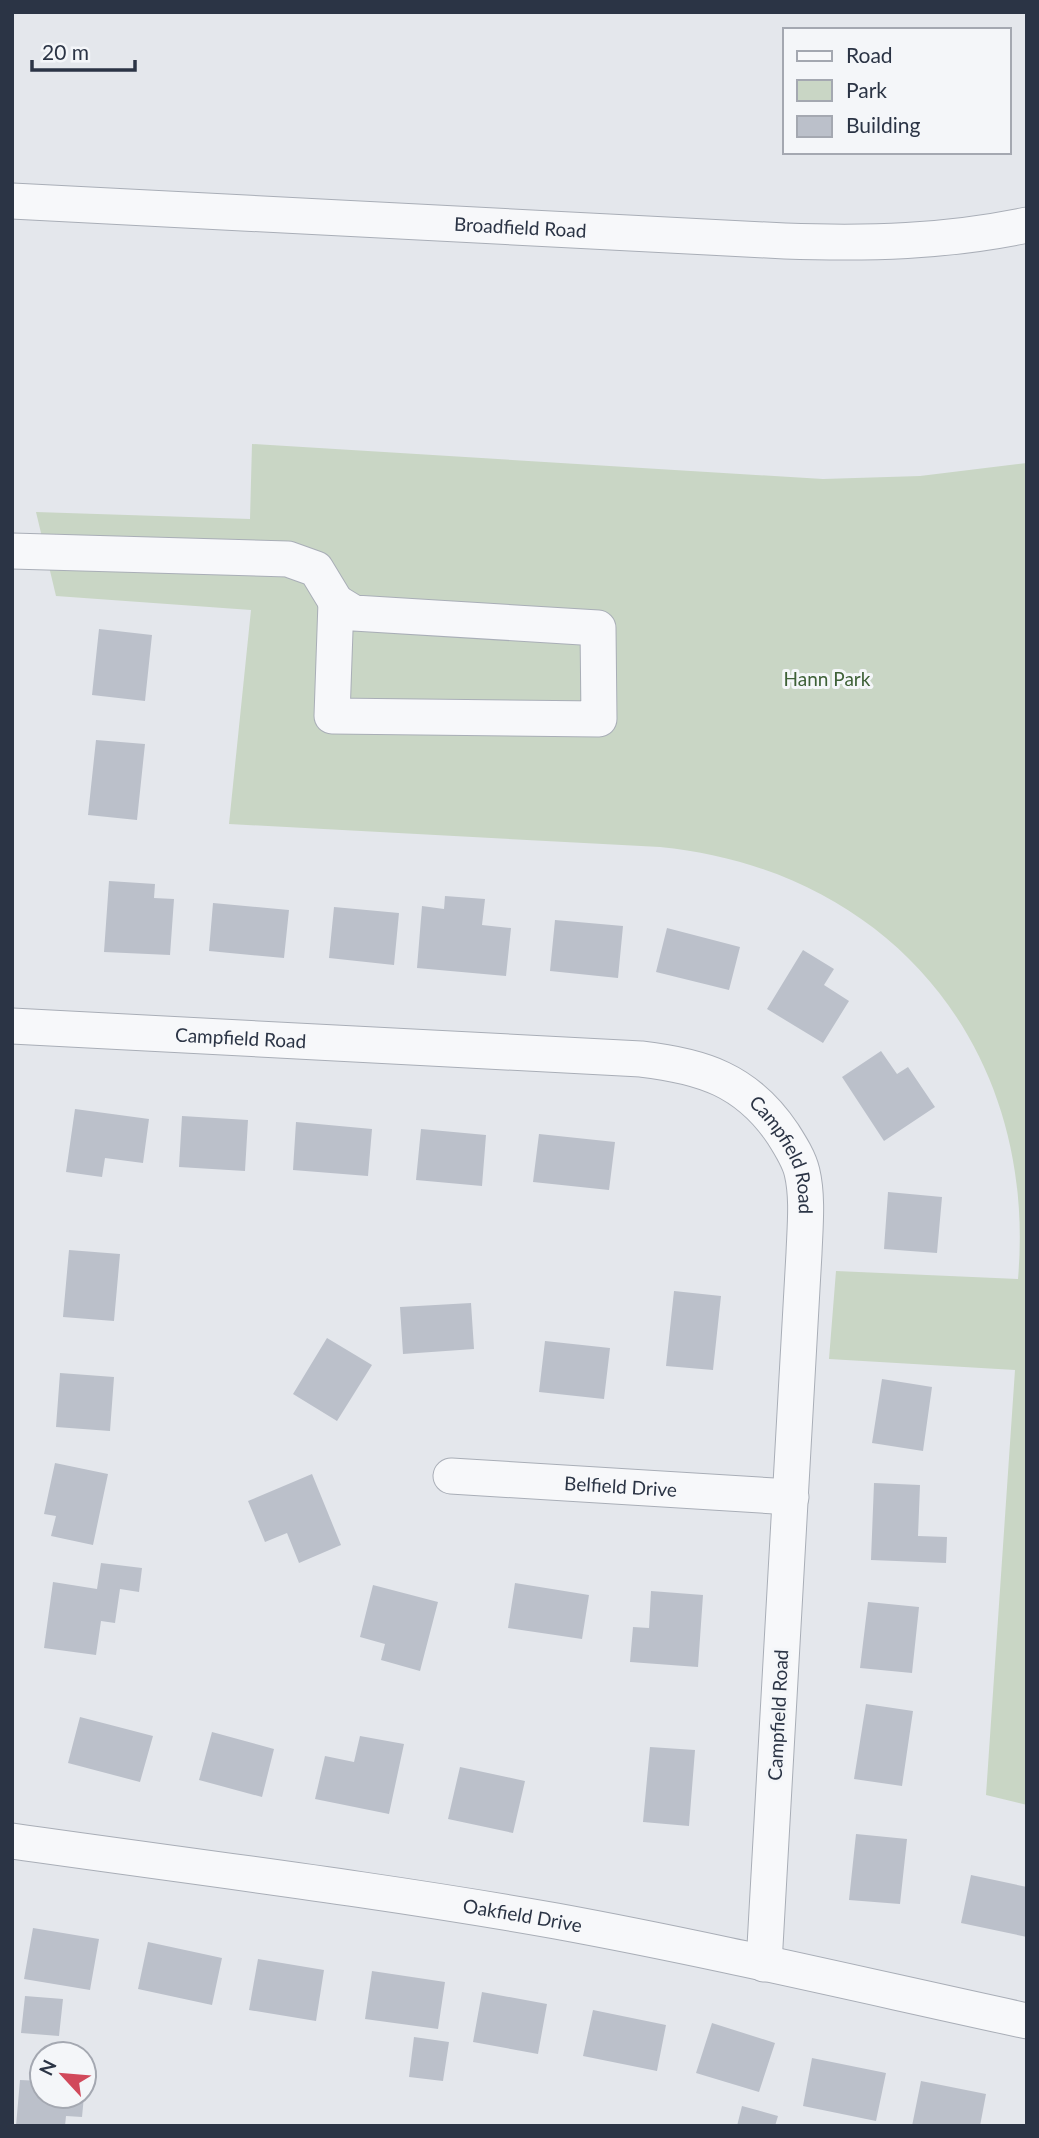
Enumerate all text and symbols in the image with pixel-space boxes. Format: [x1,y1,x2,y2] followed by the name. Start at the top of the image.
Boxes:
[32,28,135,72] scale bar
[783,28,1011,154] legend
[42,39,89,64] text: 20 m
[846,42,893,67] text: Road
[846,77,887,102] text: Park
[846,112,921,137] text: Building
[454,212,587,242] street label: Broadfield Road
[784,667,871,690] park label: Hann Park
[174,1023,307,1052] street label: Campfield Road
[745,1090,818,1214] street label: Campfield Road
[564,1471,678,1501] street label: Belfield Drive
[763,1649,792,1781] street label: Campfield Road
[461,1894,584,1937] street label: Oakfield Drive
[28,2040,98,2110] north arrow
[34,2056,61,2079] text: N

